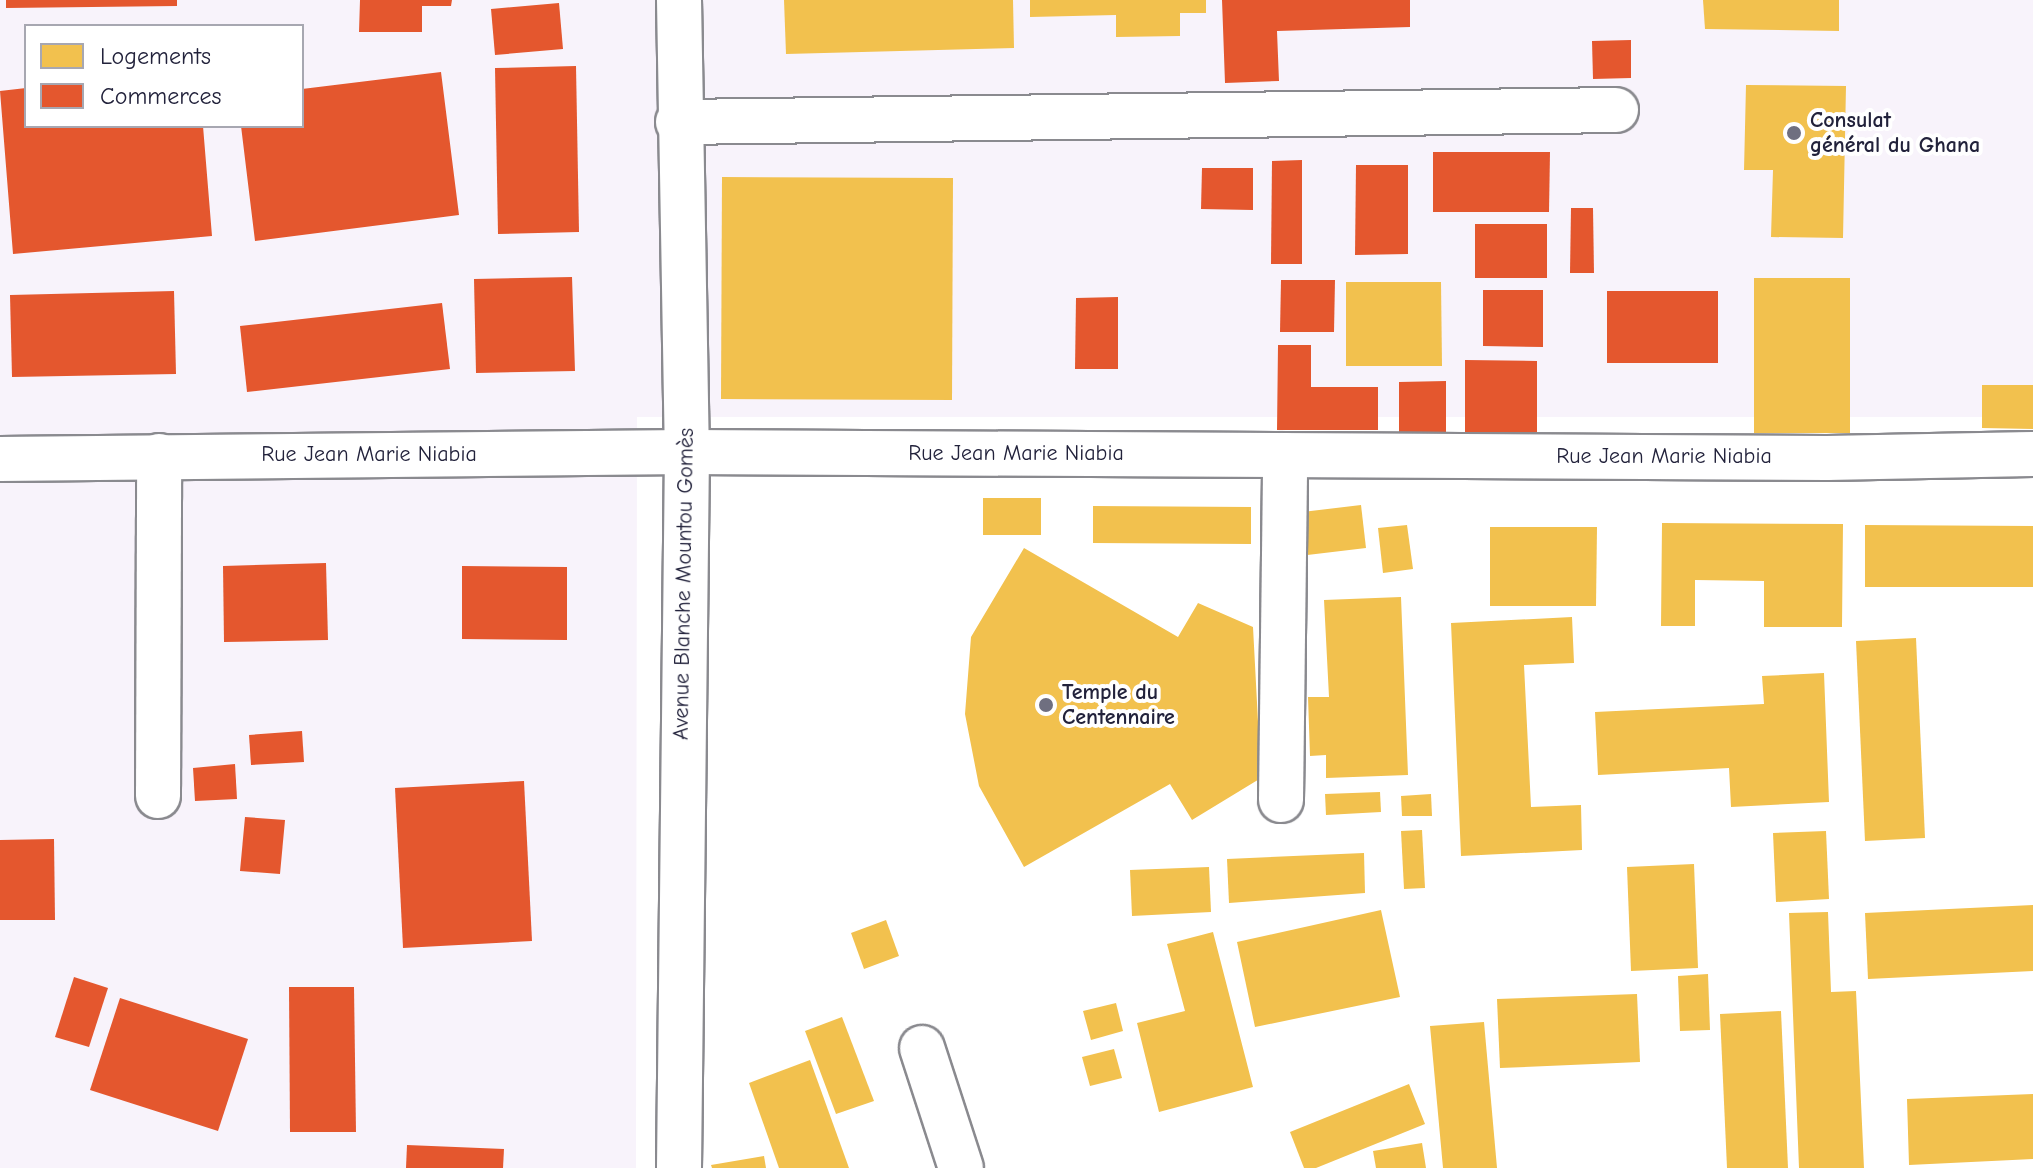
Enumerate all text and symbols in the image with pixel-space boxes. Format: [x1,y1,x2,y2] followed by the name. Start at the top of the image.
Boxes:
[24,24,304,128] legend
[100,42,211,70] text: Logements
[100,82,222,110] text: Commerces
[1810,107,1980,158] place label: Consulat général du Ghana
[1785,124,1803,142] marker: Consulat général du Ghana
[668,428,700,740] street label: Avenue Blanche Mountou Gomès
[908,441,1124,467] street label: Rue Jean Marie Niabia
[261,442,477,468] street label: Rue Jean Marie Niabia
[1556,444,1772,470] street label: Rue Jean Marie Niabia
[1062,679,1175,730] place label: Temple du Centennaire
[1037,696,1055,714] marker: Temple du Centennaire

